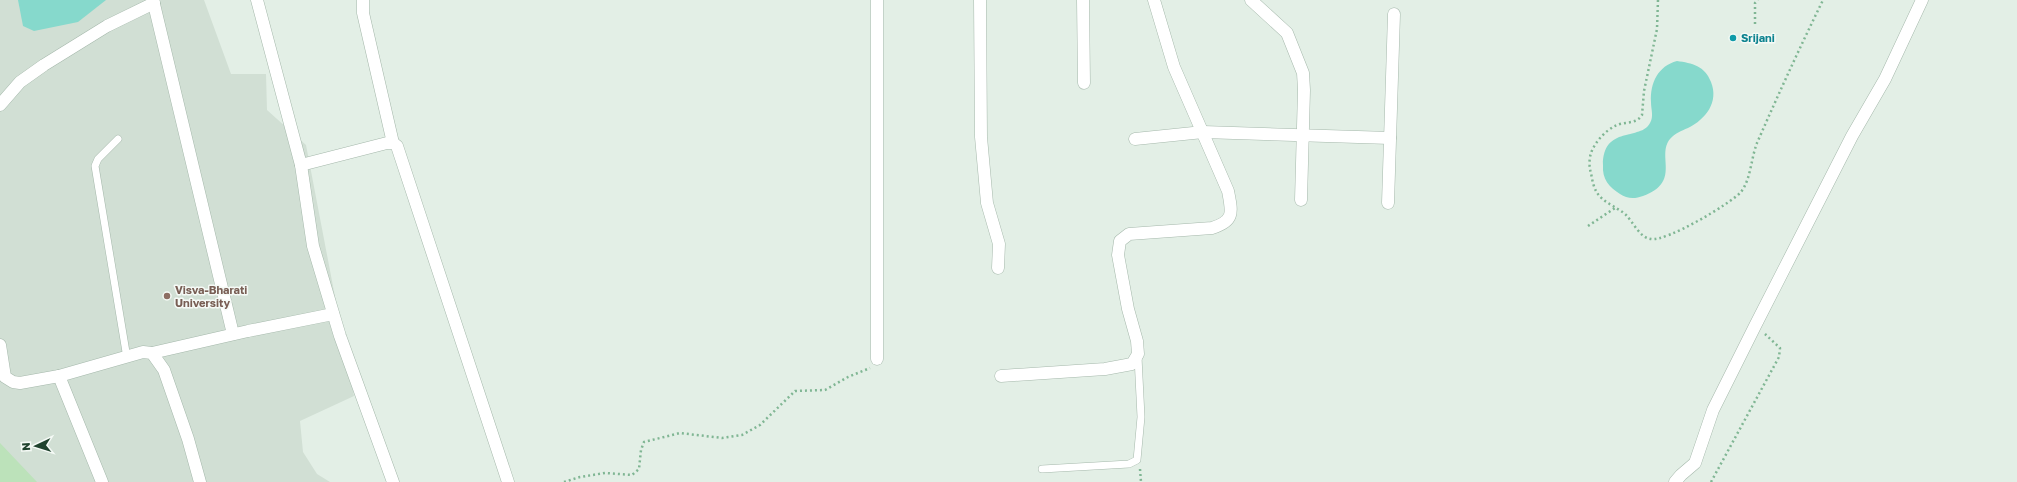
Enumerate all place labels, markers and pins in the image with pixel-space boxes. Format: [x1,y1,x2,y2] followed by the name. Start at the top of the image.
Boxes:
[1741,31,1775,44] place label: Srijani
[1728,33,1738,43] marker: Srijani
[175,283,247,309] place label: Visva-Bharati University
[162,291,172,301] marker: Visva-Bharati University

